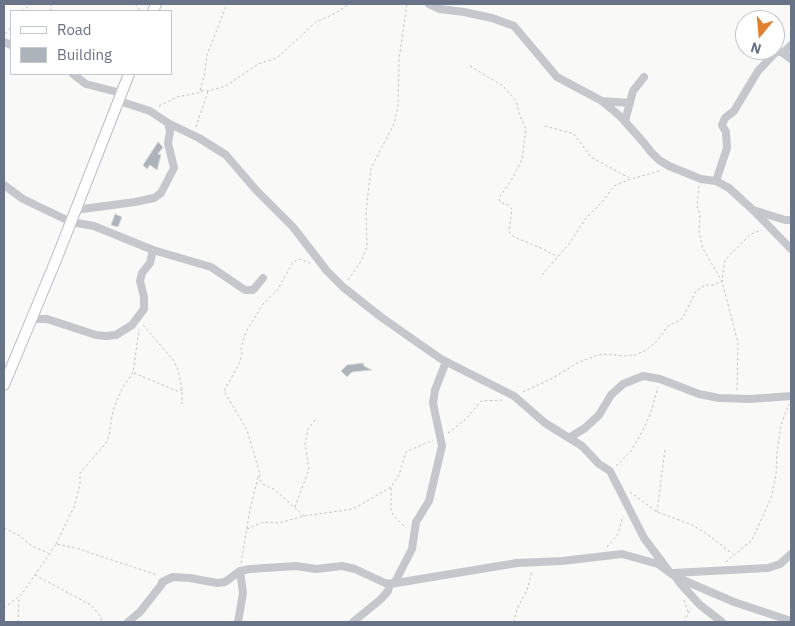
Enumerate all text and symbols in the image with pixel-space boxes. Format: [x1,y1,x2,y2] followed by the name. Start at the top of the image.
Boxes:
[10,10,172,75] legend
[735,10,785,60] north arrow
[57,20,92,39] text: Road
[748,38,763,58] text: N
[57,45,112,64] text: Building

